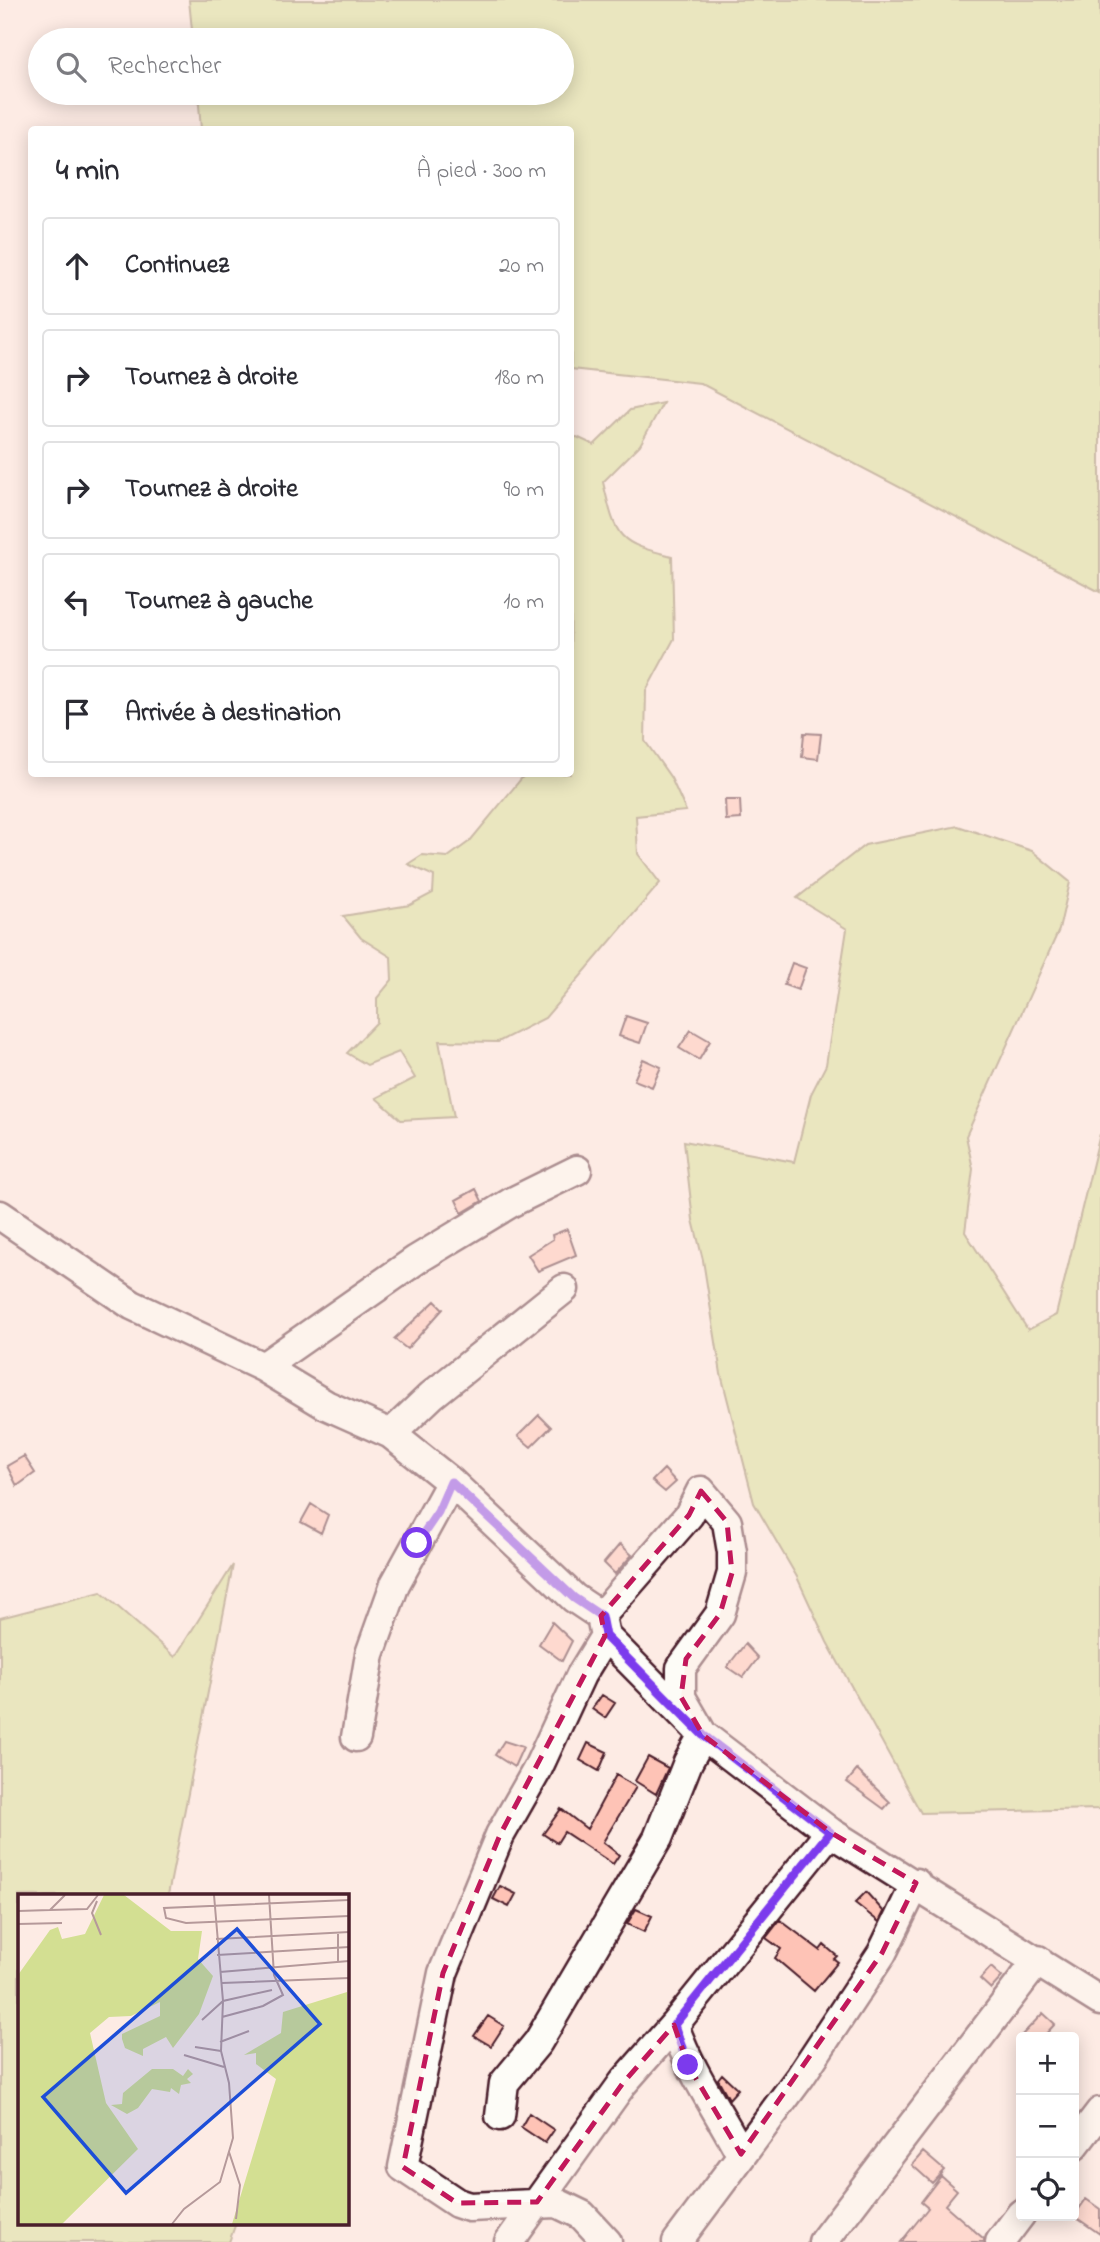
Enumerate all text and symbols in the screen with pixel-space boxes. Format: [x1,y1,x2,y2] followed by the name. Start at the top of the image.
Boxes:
[28,28,574,105] search box
[52,48,90,86] icon: search
[108,48,221,86] text: Rechercher
[56,150,119,194] text: 4 min
[417,155,546,188] text: À pied · 300 m
[58,247,96,285] icon: ahead
[125,247,229,285] text: Continuez
[499,250,544,283] text: 20 m
[58,359,96,397] icon: right
[125,359,298,397] text: Tournez à droite
[495,362,544,395] text: 180 m
[58,471,96,509] icon: right
[125,471,298,509] text: Tournez à droite
[504,474,544,507] text: 90 m
[58,583,96,621] icon: left
[125,583,313,621] text: Tournez à gauche
[503,586,544,619] text: 10 m
[58,695,96,733] icon: arrive
[125,695,341,733] text: Arrivée à destination
[401,1527,432,1558] route start
[18,1894,348,2224] inset map
[1016,2032,1079,2221] map controls
[1016,2032,1079,2095] button: +
[672,2049,703,2080] route end
[1016,2095,1079,2158] button: −
[1016,2158,1079,2221] button: locate

